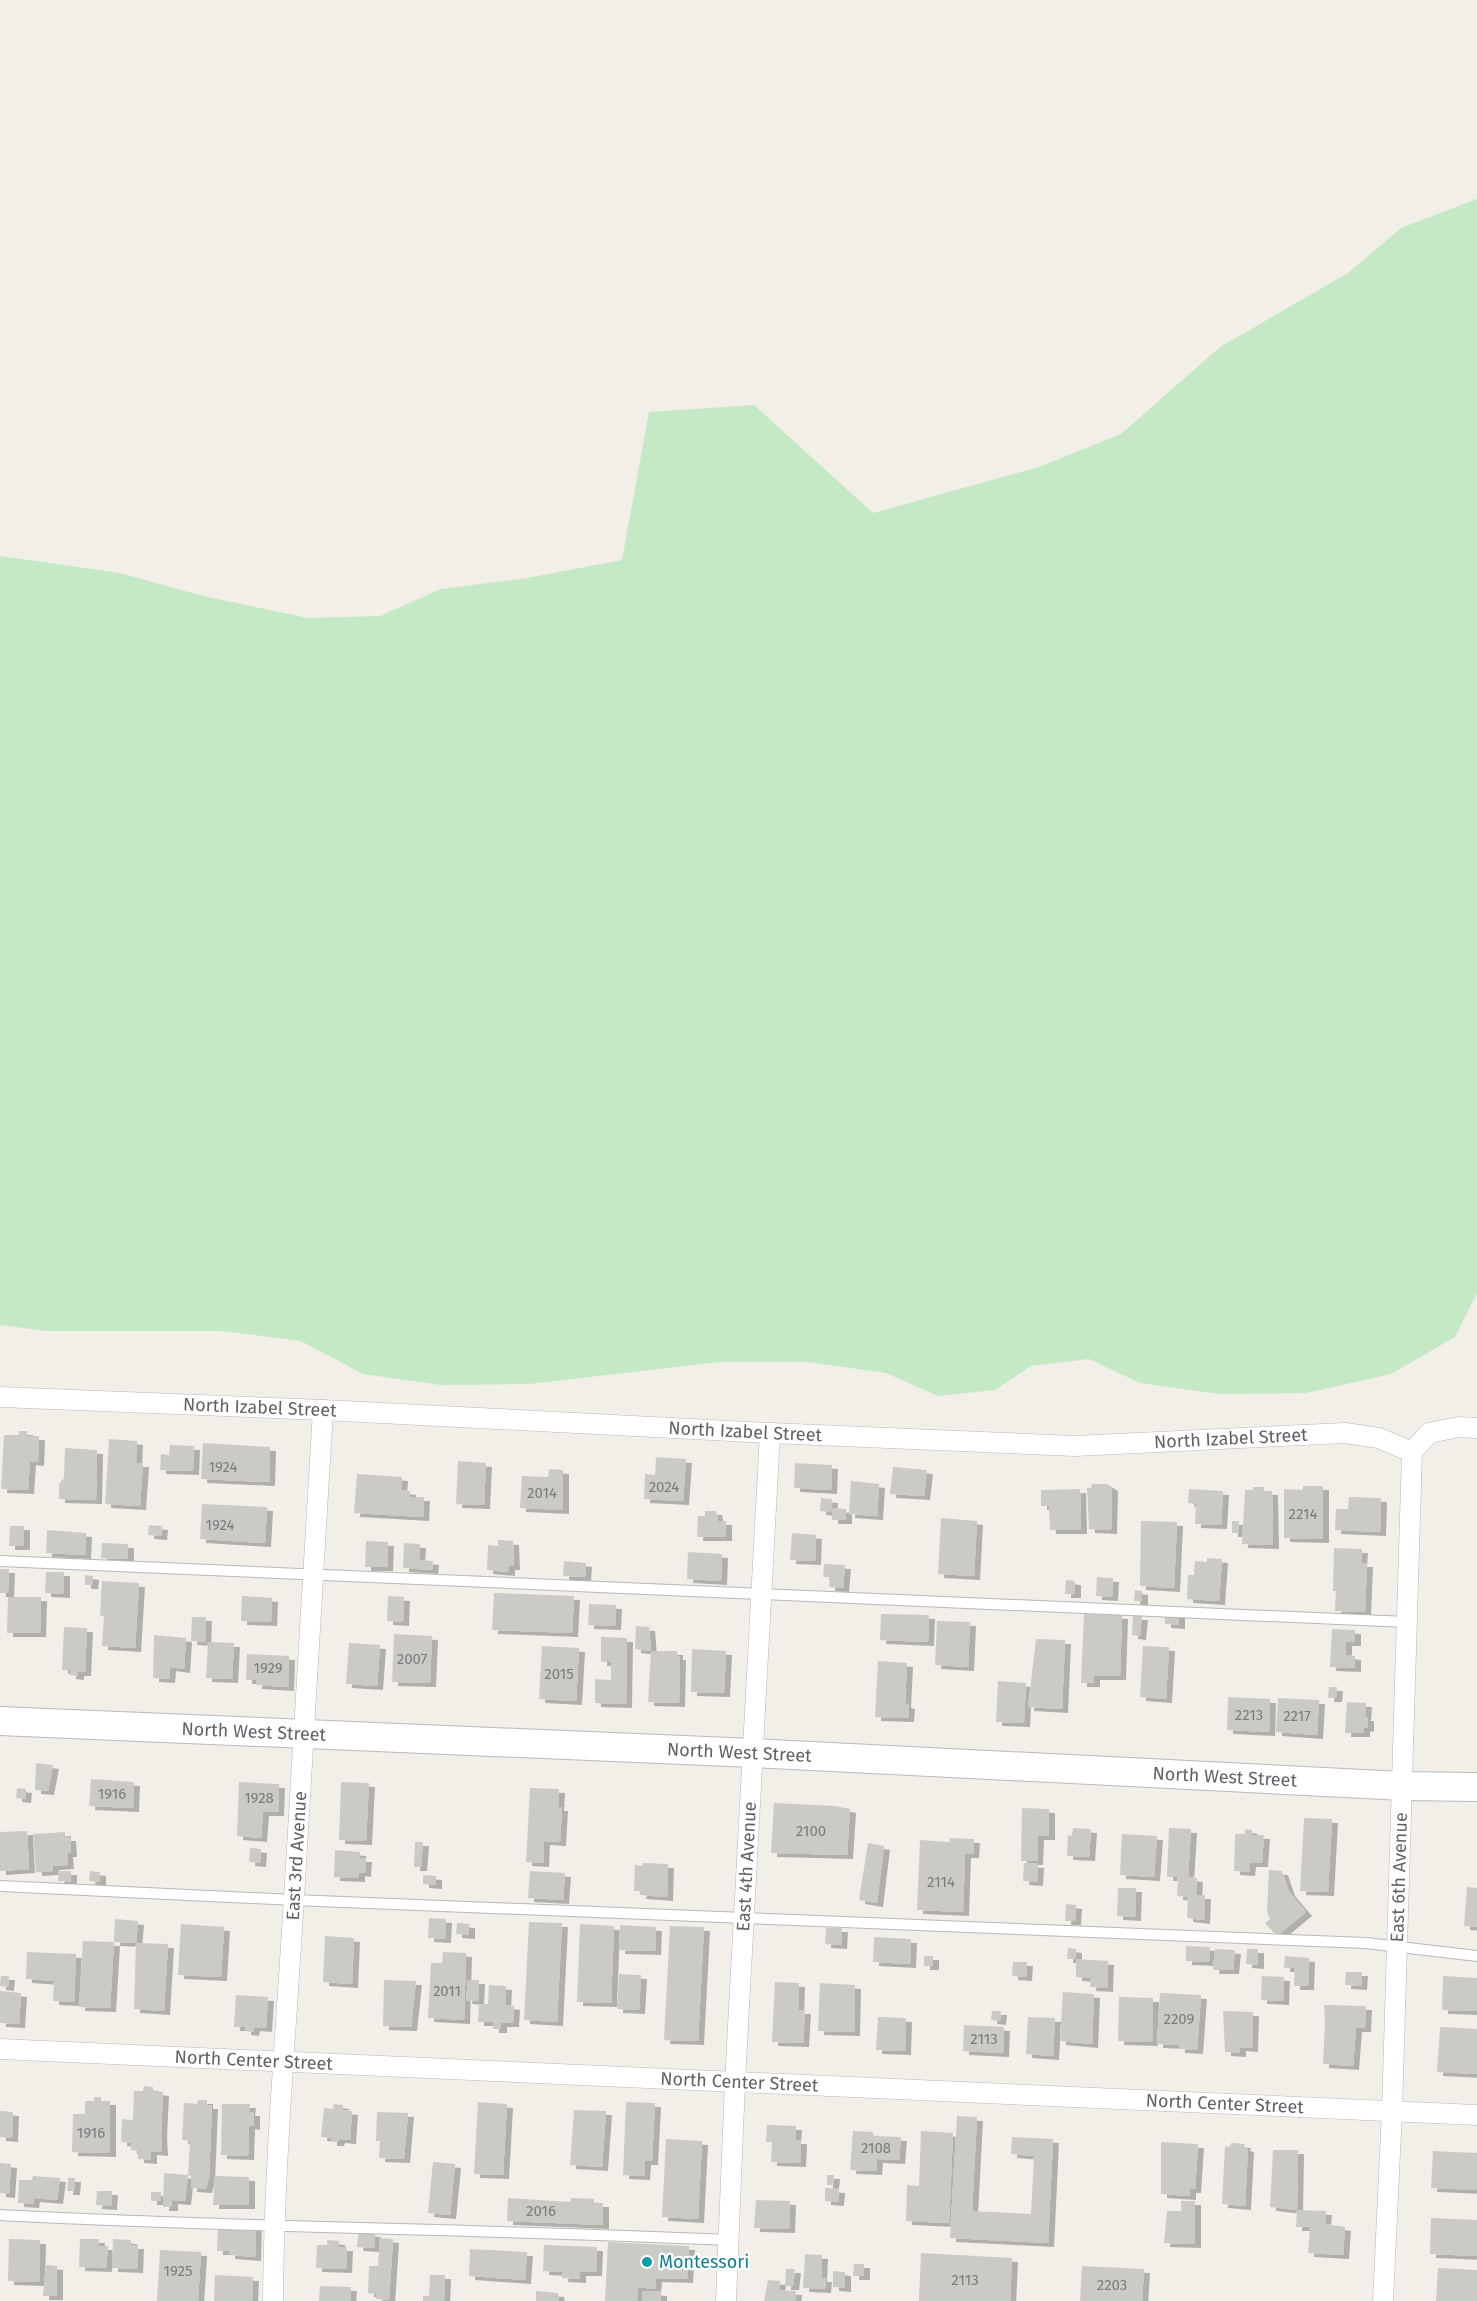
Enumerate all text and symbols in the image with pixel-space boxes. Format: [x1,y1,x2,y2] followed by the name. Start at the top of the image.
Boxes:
[183,1393,338,1422] street label: North Izabel Street
[668,1417,823,1446] street label: North Izabel Street
[1153,1424,1309,1453] street label: North Izabel Street
[208,1458,238,1476] house number: 1924
[649,1478,679,1496] house number: 2024
[527,1484,557,1502] house number: 2014
[1289,1505,1317,1523] house number: 2214
[205,1516,235,1534] house number: 1924
[397,1650,428,1668] house number: 2007
[253,1659,283,1677] house number: 1929
[544,1665,574,1683] house number: 2015
[1235,1706,1263,1724] house number: 2213
[1283,1707,1311,1725] house number: 2217
[181,1718,327,1746] street label: North West Street
[667,1738,813,1767] street label: North West Street
[1152,1762,1298,1792] street label: North West Street
[98,1785,126,1803] house number: 1916
[244,1789,274,1807] house number: 1928
[282,1791,311,1921] street label: East 3rd Avenue
[732,1801,761,1932] street label: East 4th Avenue
[1386,1812,1412,1943] street label: East 6th Avenue
[796,1822,826,1840] house number: 2100
[927,1873,955,1891] house number: 2114
[433,1982,461,2000] house number: 2011
[1164,2010,1195,2028] house number: 2209
[970,2030,998,2048] house number: 2113
[174,2046,334,2075] street label: North Center Street
[660,2068,819,2097] street label: North Center Street
[1145,2089,1305,2118] street label: North Center Street
[77,2124,105,2142] house number: 1916
[861,2139,891,2157] house number: 2108
[526,2202,556,2220] house number: 2016
[659,2251,749,2273] place label: Montessori
[640,2255,654,2269] marker: Montessori
[164,2262,192,2280] house number: 1925
[951,2271,979,2289] house number: 2113
[1097,2276,1127,2294] house number: 2203

